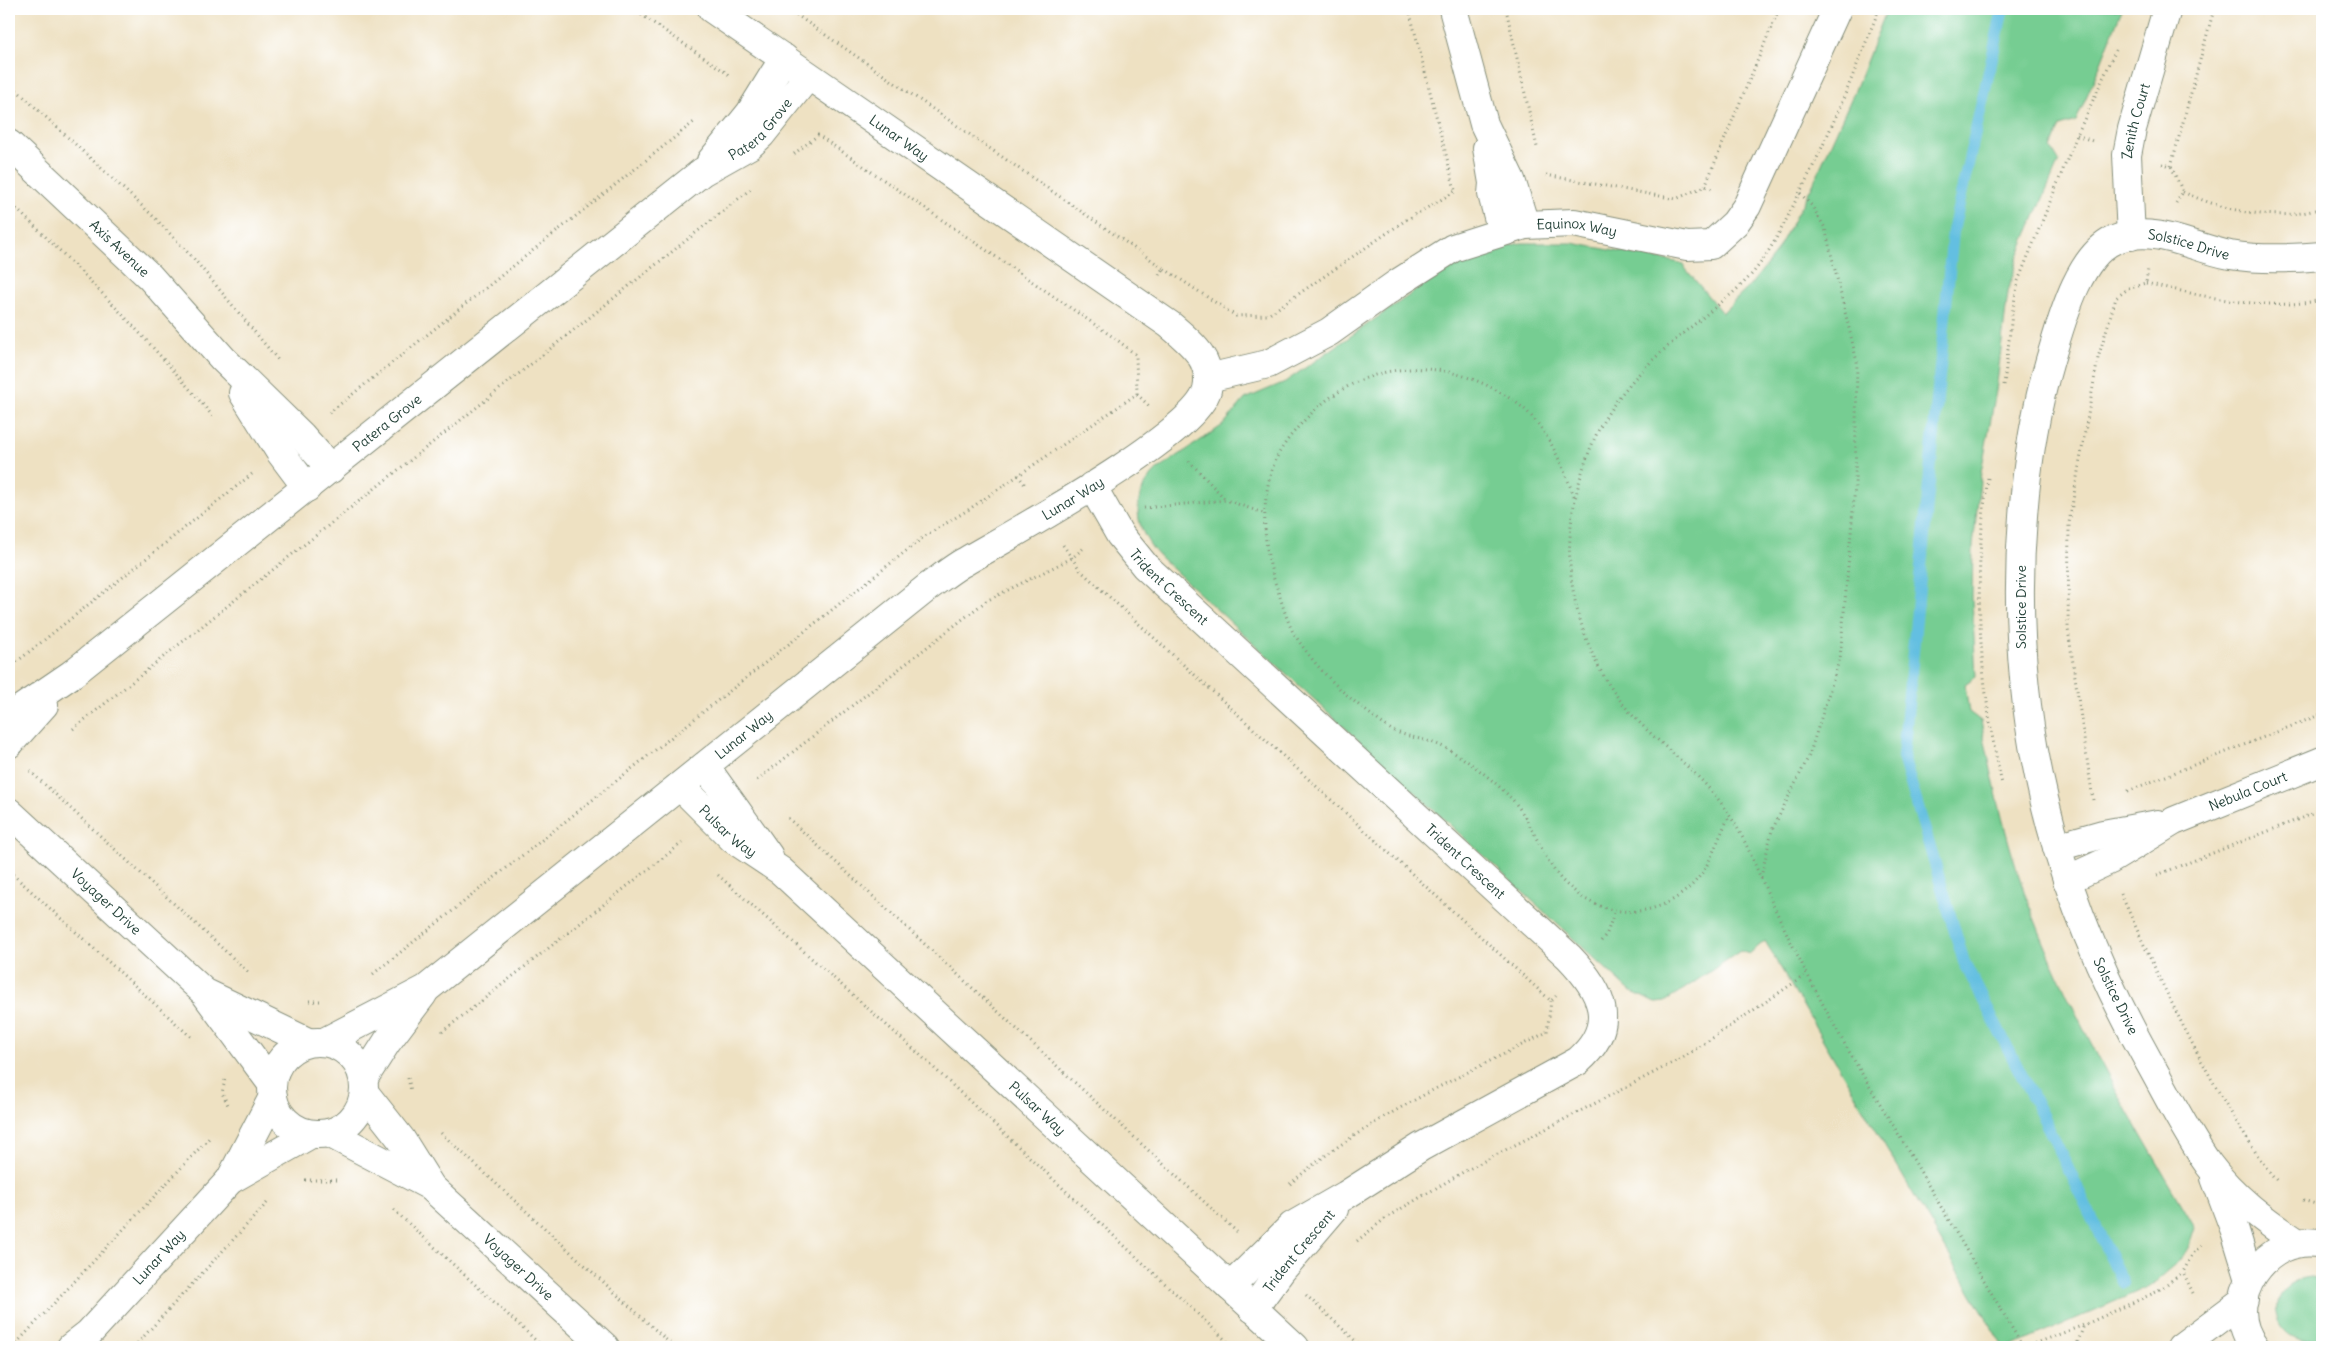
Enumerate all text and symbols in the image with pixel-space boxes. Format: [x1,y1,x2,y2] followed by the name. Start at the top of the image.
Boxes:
[2118,81,2154,160] street label: Zenith Court
[725,94,796,164] street label: Patera Grove
[866,111,932,165] street label: Lunar Way
[1536,214,1619,241] street label: Equinox Way
[86,216,153,281] street label: Axis Avenue
[2147,225,2231,264] street label: Solstice Drive
[349,390,425,456] street label: Patera Grove
[1039,473,1107,524] street label: Lunar Way
[1126,545,1212,629] street label: Trident Crescent
[2012,565,2030,649] street label: Solstice Drive
[711,706,776,763] street label: Lunar Way
[2206,767,2290,815] street label: Nebula Court
[695,801,760,861] street label: Pulsar Way
[1422,820,1509,903] street label: Trident Crescent
[67,865,145,939] street label: Voyager Drive
[2090,954,2142,1038] street label: Solstice Drive
[1005,1078,1070,1139] street label: Pulsar Way
[1259,1206,1339,1296] street label: Trident Crescent
[129,1226,189,1289] street label: Lunar Way
[479,1230,557,1304] street label: Voyager Drive

